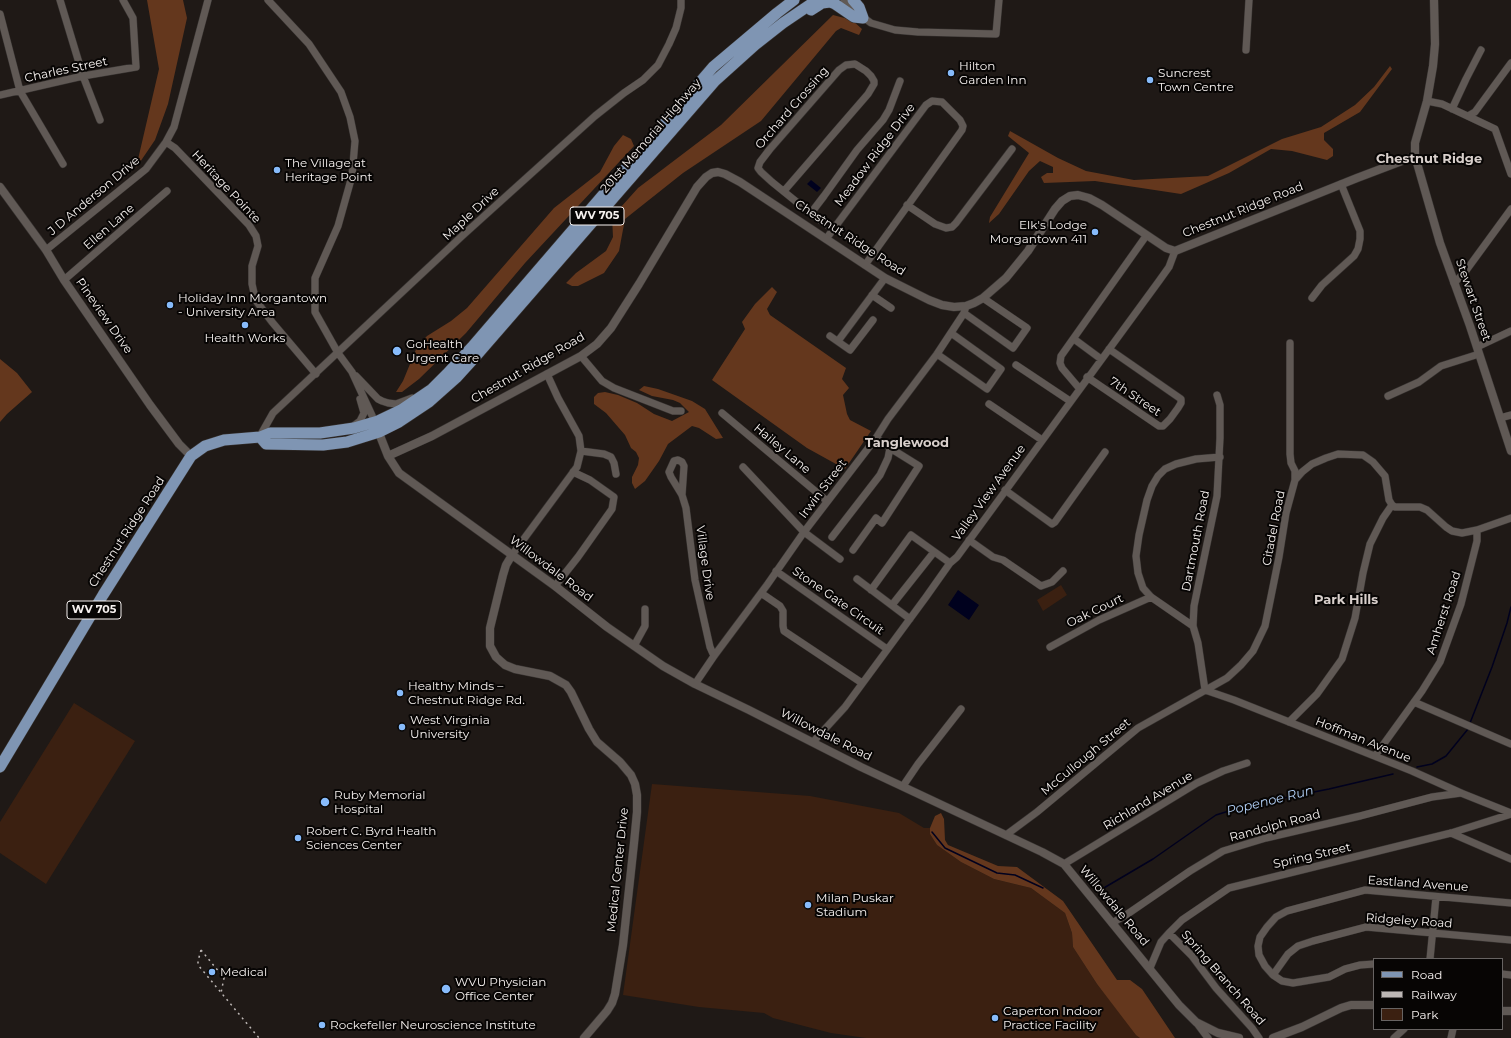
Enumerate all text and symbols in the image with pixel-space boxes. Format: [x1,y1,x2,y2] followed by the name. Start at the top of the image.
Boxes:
[23,54,109,86] street label: Charles Street
[959,59,1027,87] place label: Hilton Garden Inn
[752,64,832,152] street label: Orchard Crossing
[1158,66,1234,94] place label: Suncrest Town Centre
[946,68,956,78] marker: Hilton Garden Inn
[1145,75,1155,85] marker: Suncrest Town Centre
[598,76,704,196] street label: 201st Memorial Highway
[832,101,918,209] street label: Meadow Ridge Drive
[189,148,263,226] street label: Heritage Pointe
[1376,151,1482,167] district label: Chestnut Ridge
[45,153,143,239] street label: J D Anderson Drive
[285,156,372,184] place label: The Village at Heritage Point
[272,165,282,175] marker: The Village at Heritage Point
[1181,179,1305,241] street label: Chestnut Ridge Road
[440,184,502,244] street label: Maple Drive
[792,197,908,279] street label: Chestnut Ridge Road
[81,201,137,253] street label: Ellen Lane
[570,207,624,225] road number: WV 705
[990,218,1087,246] place label: Elk's Lodge Morgantown 411
[1090,227,1100,237] marker: Elk's Lodge Morgantown 411
[1452,257,1494,343] street label: Stewart Street
[73,275,135,357] street label: Pineview Drive
[178,291,327,319] place label: Holiday Inn Morgantown - University Area
[165,300,175,310] marker: Holiday Inn Morgantown - University Area
[240,320,250,330] marker: Health Works
[469,330,587,406] street label: Chestnut Ridge Road
[205,331,285,345] place label: Health Works
[406,337,479,365] place label: GoHealth Urgent Care
[391,345,403,357] marker: GoHealth Urgent Care
[1106,374,1164,420] street label: 7th Street
[751,421,813,477] street label: Hailey Lane
[865,435,949,451] district label: Tanglewood
[949,442,1029,544] street label: Valley View Avenue
[796,457,850,521] street label: Irwin Street
[86,474,168,590] street label: Chestnut Ridge Road
[1179,489,1213,593] street label: Dartmouth Road
[1260,489,1288,567] street label: Citadel Road
[693,525,717,601] street label: Village Drive
[506,533,596,605] street label: Willowdale Road
[789,564,887,638] street label: Stone Gate Circuit
[1424,570,1464,656] street label: Amherst Road
[1064,591,1126,631] street label: Oak Court
[1314,592,1378,608] district label: Park Hills
[67,601,121,619] road number: WV 705
[408,679,525,707] place label: Healthy Minds – Chestnut Ridge Rd.
[395,688,405,698] marker: Healthy Minds – Chestnut Ridge Rd.
[778,706,874,764] street label: Willowdale Road
[410,713,490,741] place label: West Virginia University
[1313,714,1413,766] street label: Hoffman Avenue
[1038,715,1134,799] street label: McCullough Street
[397,722,407,732] marker: West Virginia University
[1101,769,1195,833] street label: Richland Avenue
[1225,783,1315,819] water label: Popenoe Run
[334,788,426,816] place label: Ruby Memorial Hospital
[319,796,331,808] marker: Ruby Memorial Hospital
[604,807,632,933] street label: Medical Center Drive
[1228,807,1322,845] street label: Randolph Road
[306,824,436,852] place label: Robert C. Byrd Health Sciences Center
[293,833,303,843] marker: Robert C. Byrd Health Sciences Center
[1272,840,1352,872] street label: Spring Street
[1076,863,1152,949] street label: Willowdale Road
[1367,873,1469,895] street label: Eastland Avenue
[816,891,894,919] place label: Milan Puskar Stadium
[803,900,813,910] marker: Milan Puskar Stadium
[1365,911,1453,931] street label: Ridgeley Road
[1178,928,1268,1028] street label: Spring Branch Road
[1373,958,1503,1030] legend
[220,965,267,979] place label: Medical
[207,967,217,977] marker: Medical
[1411,967,1442,982] text: Road
[455,975,546,1003] place label: WVU Physician Office Center
[440,983,452,995] marker: WVU Physician Office Center
[1411,987,1457,1002] text: Railway
[1003,1004,1102,1032] place label: Caperton Indoor Practice Facility
[1411,1007,1438,1022] text: Park
[990,1013,1000,1023] marker: Caperton Indoor Practice Facility
[330,1018,536,1032] place label: Rockefeller Neuroscience Institute
[317,1020,327,1030] marker: Rockefeller Neuroscience Institute

